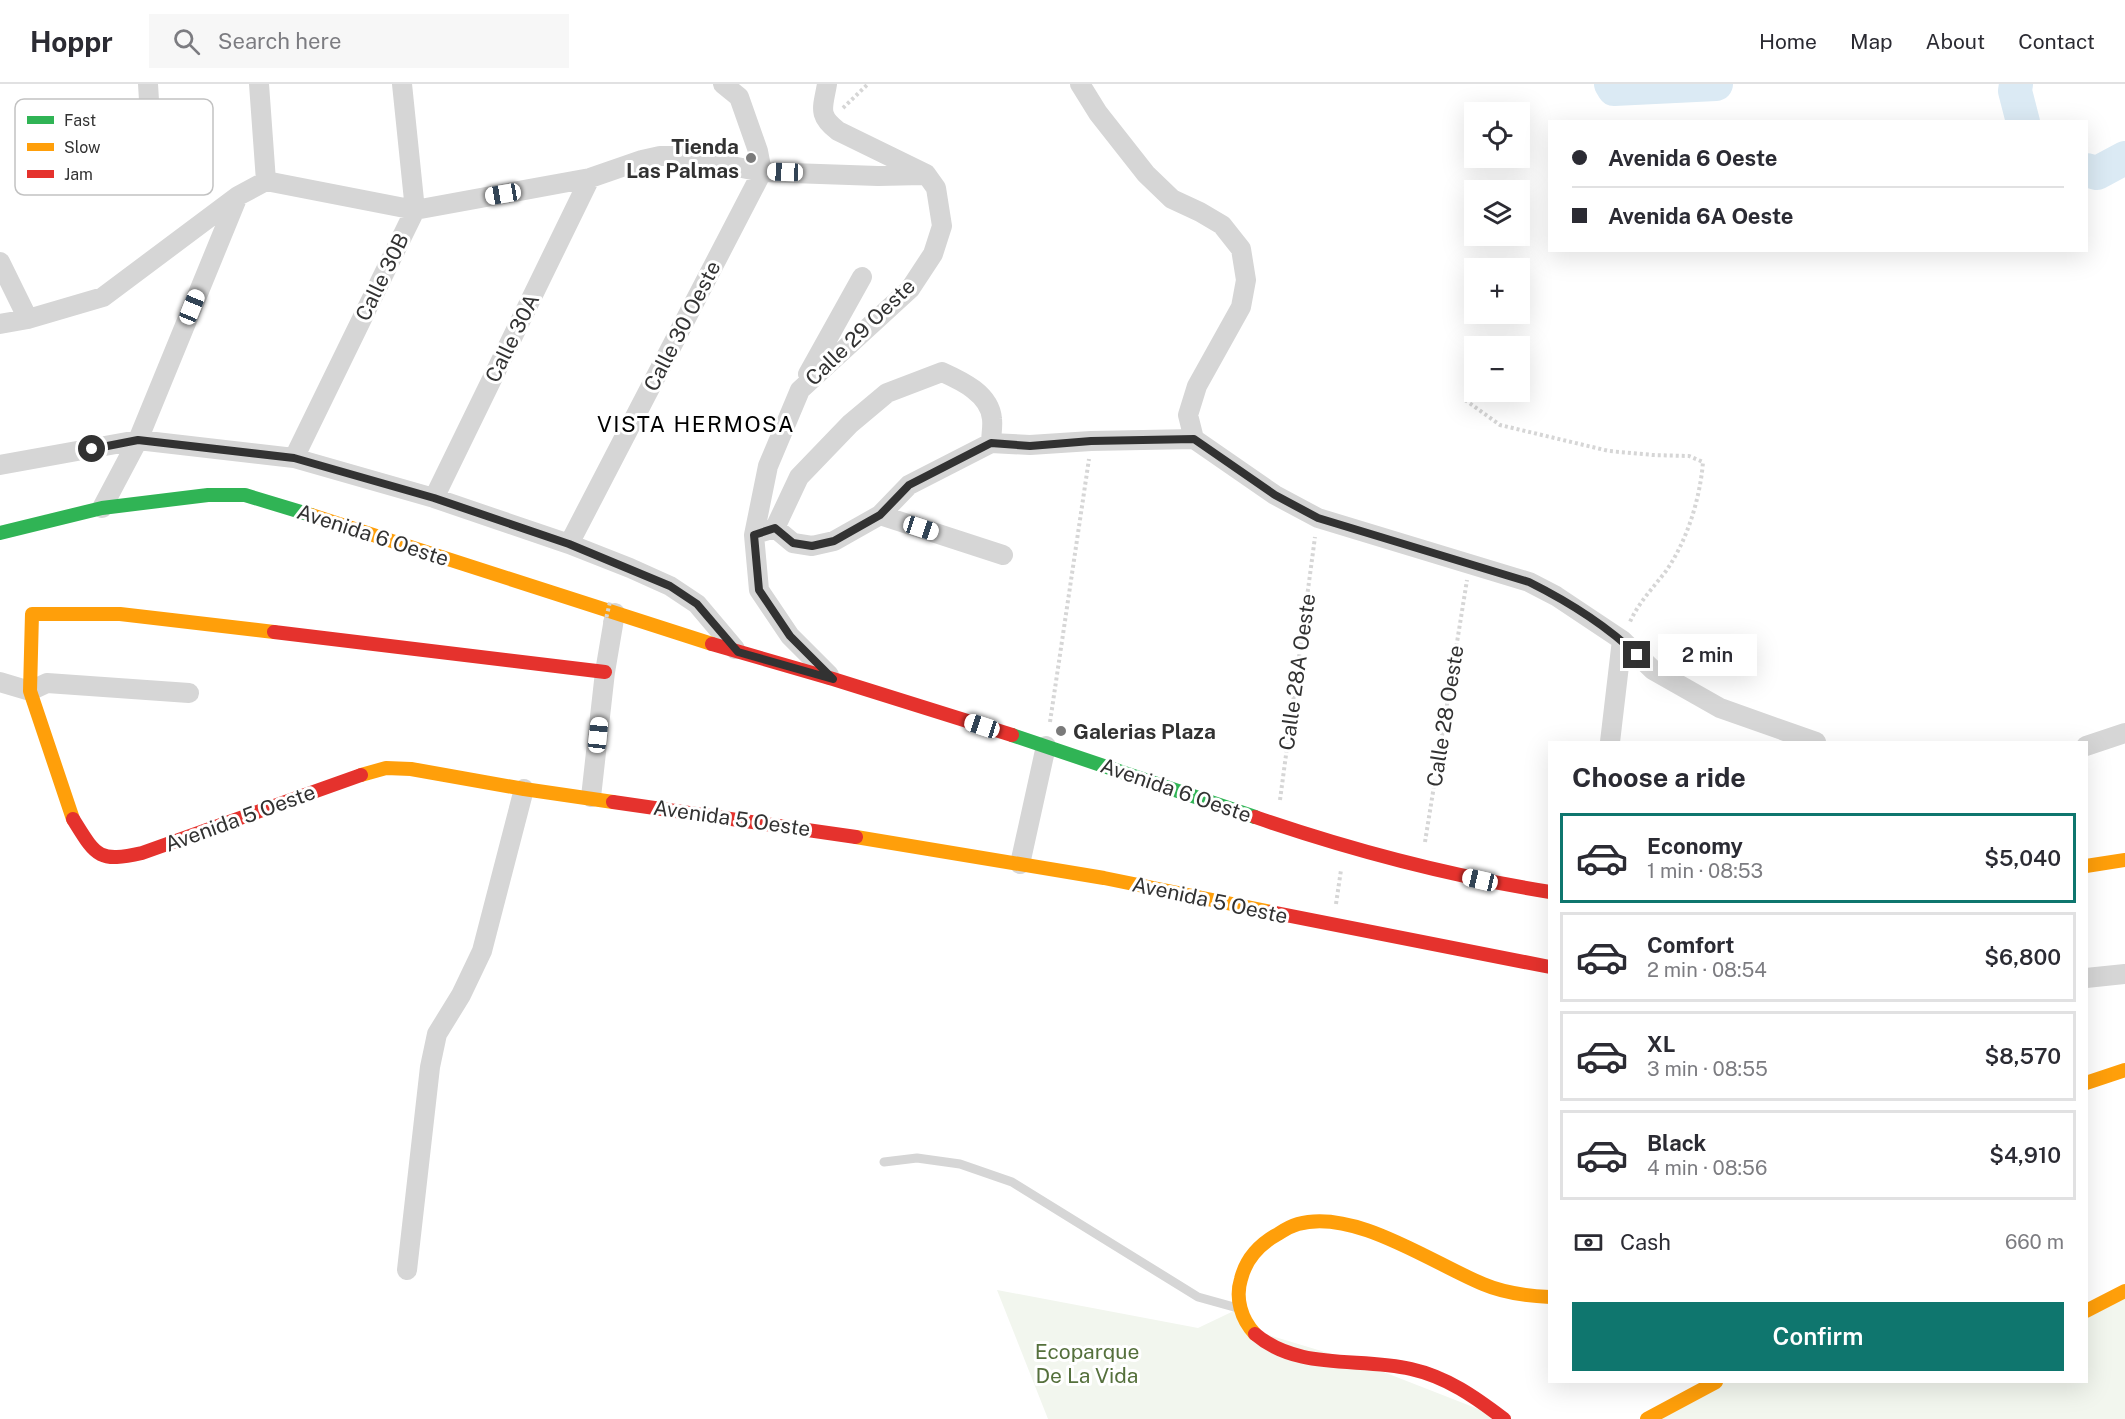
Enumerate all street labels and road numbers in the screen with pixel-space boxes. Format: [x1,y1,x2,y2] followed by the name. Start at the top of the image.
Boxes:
[350,229,414,325] street label: Calle 30B
[638,257,726,395] street label: Calle 30 Oeste
[800,273,920,391] street label: Calle 29 Oeste
[480,290,544,386] street label: Calle 30A
[294,499,452,571] street label: Avenida 6 Oeste
[1274,592,1320,752] street label: Calle 28A Oeste
[1421,643,1469,789] street label: Calle 28 Oeste
[1097,752,1255,828] street label: Avenida 6 Oeste
[161,779,319,857] street label: Avenida 5 Oeste
[652,795,812,841] street label: Avenida 5 Oeste
[1130,871,1290,929] street label: Avenida 5 Oeste

